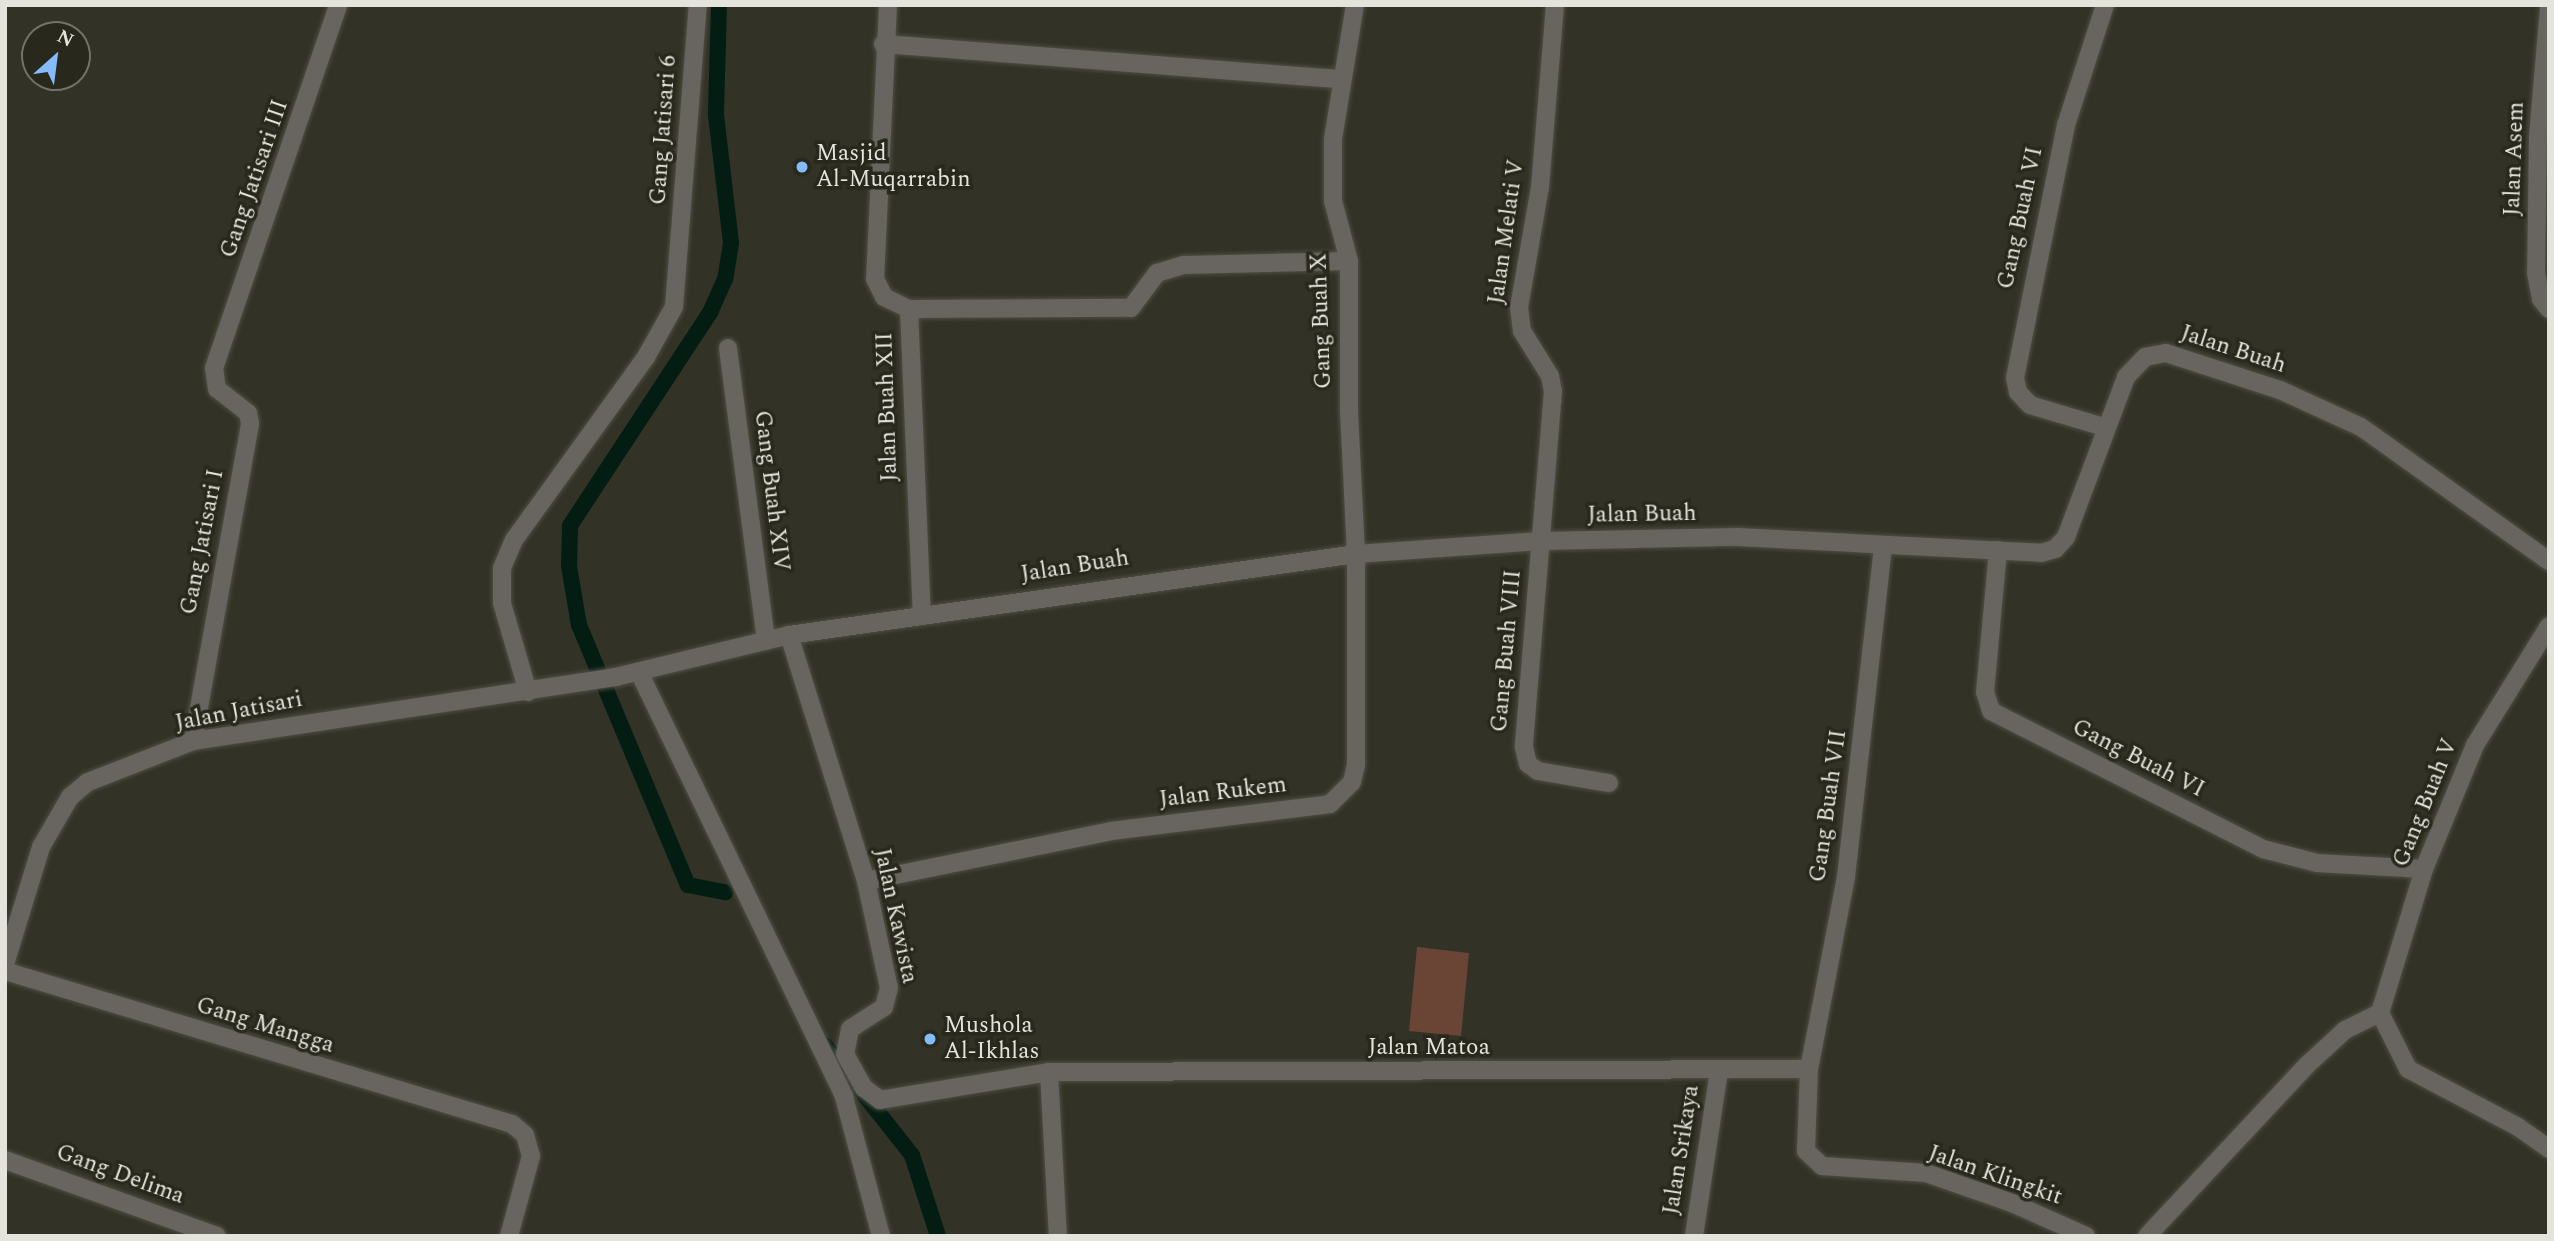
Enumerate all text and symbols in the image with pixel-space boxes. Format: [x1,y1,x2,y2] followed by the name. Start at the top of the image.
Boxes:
[21,21,91,91] north arrow
[51,22,79,55] text: N
[645,54,683,206] street label: Gang Jatisari 6
[215,96,295,262] street label: Gang Jatisari III
[2499,101,2531,217] street label: Jalan Asem
[816,140,971,194] place label: Masjid Al-Muqarrabin
[1992,144,2050,292] street label: Gang Buah VI
[1483,158,1531,306] street label: Jalan Melati V
[794,159,810,175] marker: Masjid Al-Muqarrabin
[1306,253,1338,389] street label: Gang Buah X
[2177,320,2289,380] street label: Jalan Buah
[872,332,904,482] street label: Jalan Buah XII
[747,409,795,573] street label: Gang Buah XIV
[175,467,231,617] street label: Gang Jatisari I
[1587,500,1697,530] street label: Jalan Buah
[1019,545,1131,589] street label: Jalan Buah
[1486,569,1528,733] street label: Gang Buah VIII
[173,686,305,738] street label: Jalan Jatisari
[2067,714,2209,804] street label: Gang Buah VI
[1805,728,1853,884] street label: Gang Buah VII
[2388,735,2464,871] street label: Gang Buah V
[1158,772,1288,814] street label: Jalan Rukem
[867,846,923,986] street label: Jalan Kawista
[193,992,337,1060] street label: Gang Mangga
[944,1012,1039,1066] place label: Mushola Al-Ikhlas
[922,1031,938,1047] marker: Mushola Al-Ikhlas
[1368,1034,1490,1062] street label: Jalan Matoa
[1658,1083,1706,1217] street label: Jalan Srikaya
[52,1139,188,1211] street label: Gang Delima
[1924,1140,2066,1212] street label: Jalan Klingkit

